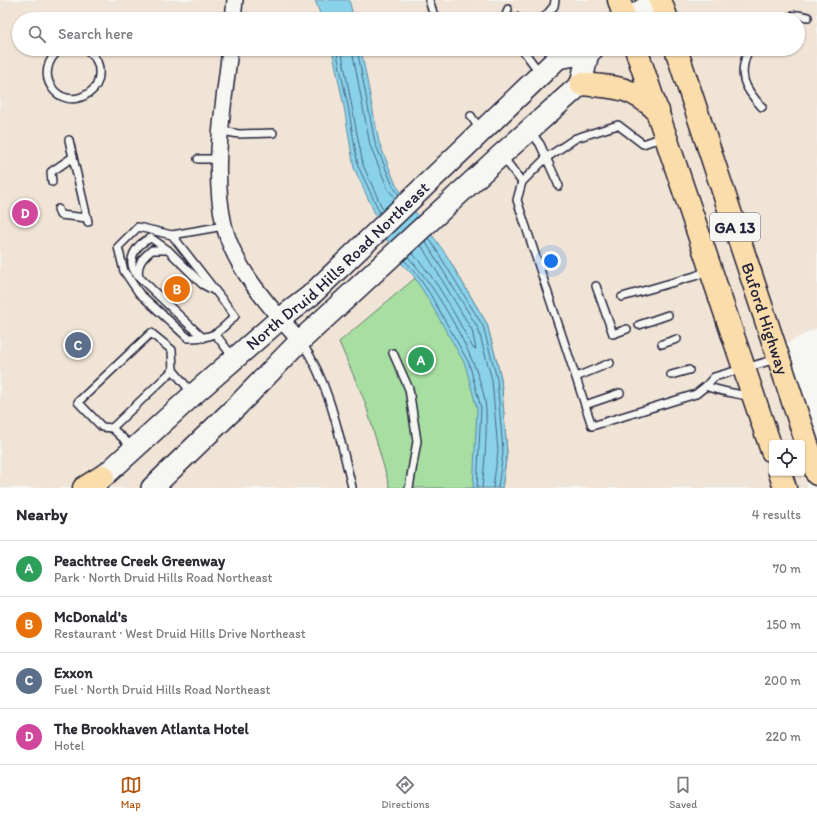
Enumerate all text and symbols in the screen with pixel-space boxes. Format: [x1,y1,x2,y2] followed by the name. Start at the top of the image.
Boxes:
[12,12,805,56] search box
[26,23,48,45] icon: search
[58,25,133,43] text: Search here
[242,177,433,354] street label: North Druid Hills Road Northeast
[12,198,38,228] pin: D
[710,213,760,241] road number: GA 13
[541,251,561,271] your location
[738,260,793,377] street label: Buford Highway
[164,274,190,304] pin: B
[65,330,91,360] pin: C
[408,345,434,375] pin: A
[769,440,805,476] map controls
[769,440,805,476] button: locate
[16,504,68,524] text: Nearby
[752,507,801,522] text: 4 results
[54,552,225,570] text: Peachtree Creek Greenway
[25,561,33,576] text: A
[773,561,801,576] text: 70 m
[54,570,272,585] text: Park · North Druid Hills Road Northeast
[54,608,127,626] text: McDonald's
[25,617,33,632] text: B
[766,617,801,632] text: 150 m
[54,626,306,641] text: Restaurant · West Druid Hills Drive Northeast
[54,664,93,682] text: Exxon
[25,673,33,688] text: C
[764,673,801,688] text: 200 m
[54,682,270,697] text: Fuel · North Druid Hills Road Northeast
[54,720,249,738] text: The Brookhaven Atlanta Hotel
[25,729,33,744] text: D
[765,729,801,744] text: 220 m
[54,738,84,753] text: Hotel
[120,774,142,811] tab: Map
[381,774,430,811] tab: Directions
[669,774,697,811] tab: Saved

